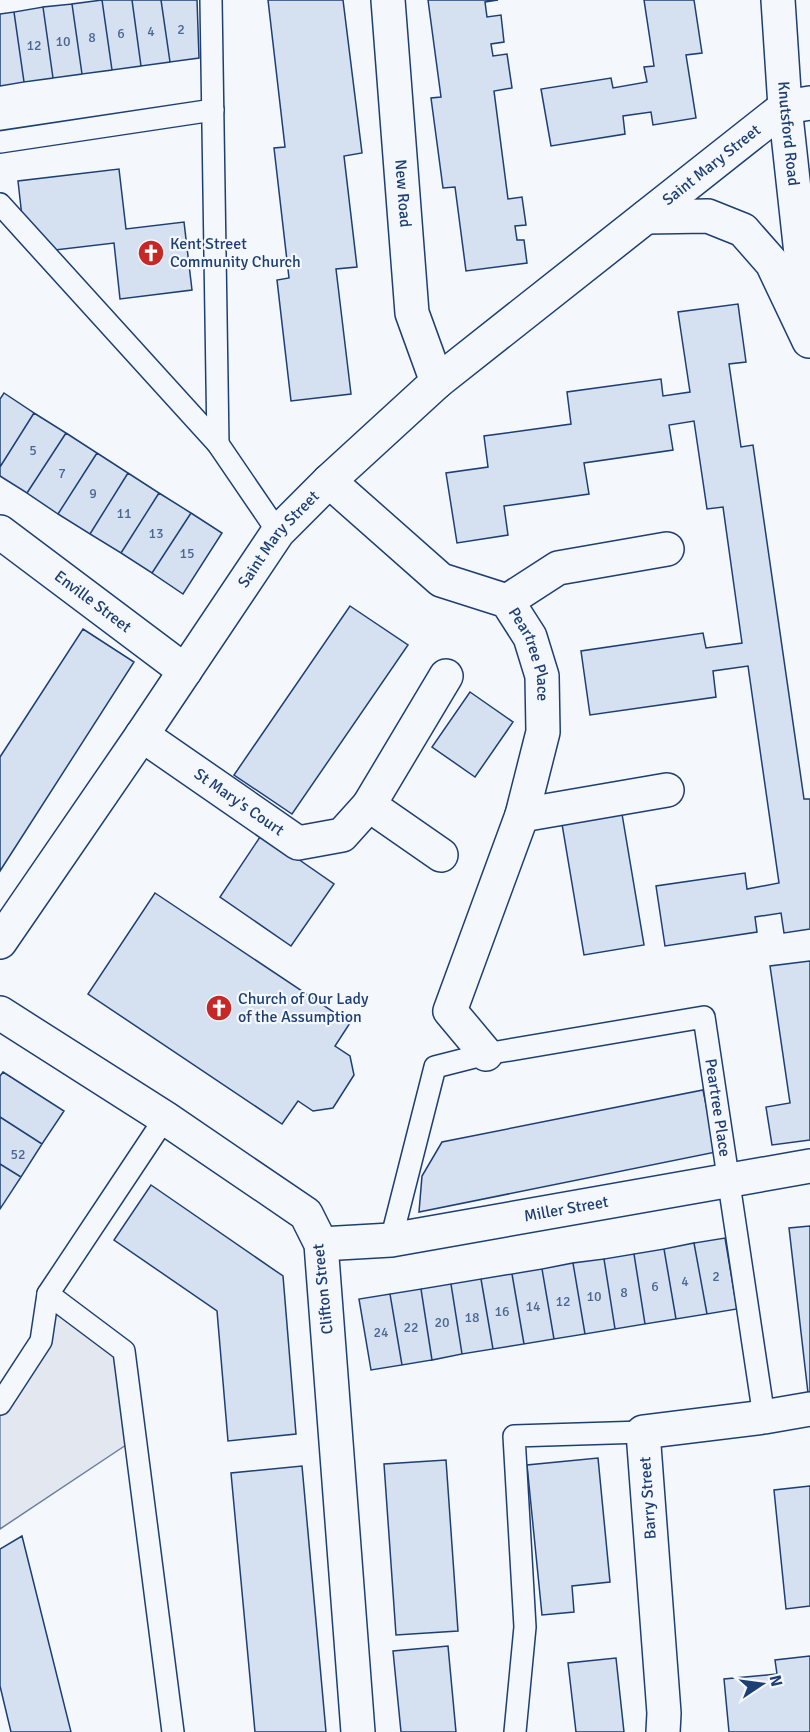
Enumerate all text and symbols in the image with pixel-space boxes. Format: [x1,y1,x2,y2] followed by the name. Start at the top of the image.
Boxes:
[177,21,185,38] house number: 2
[147,23,155,40] house number: 4
[117,25,125,42] house number: 6
[88,29,96,46] house number: 8
[55,33,71,50] house number: 10
[26,37,42,54] house number: 12
[773,81,804,187] street label: Knutsford Road
[659,120,765,210] street label: Saint Mary Street
[390,159,415,228] street label: New Road
[170,234,301,272] place label: Kent Street Community Church
[136,238,166,268] church icon: Kent Street Community Church
[29,442,37,459] house number: 5
[58,465,66,482] house number: 7
[89,485,97,502] house number: 9
[233,486,324,592] street label: Saint Mary Street
[116,505,132,522] house number: 11
[148,525,164,542] house number: 13
[179,545,195,562] house number: 15
[50,566,136,637] street label: Enville Street
[504,604,552,701] street label: Peartree Place
[190,764,288,841] street label: St Mary's Court
[238,989,369,1027] place label: Church of Our Lady of the Assumption
[204,993,234,1023] church icon: Church of Our Lady of the Assumption
[700,1057,735,1158] street label: Peartree Place
[10,1146,26,1163] house number: 52
[522,1192,610,1226] street label: Miller Street
[308,1242,338,1335] street label: Clifton Street
[712,1268,720,1285] house number: 2
[681,1273,689,1290] house number: 4
[651,1278,659,1295] house number: 6
[620,1284,628,1301] house number: 8
[586,1288,602,1305] house number: 10
[555,1293,571,1310] house number: 12
[525,1298,541,1315] house number: 14
[494,1303,510,1320] house number: 16
[464,1309,480,1326] house number: 18
[434,1314,450,1331] house number: 20
[403,1319,419,1336] house number: 22
[373,1324,389,1341] house number: 24
[635,1456,661,1540] street label: Barry Street
[732,1654,792,1714] north arrow
[765,1673,787,1689] text: N

